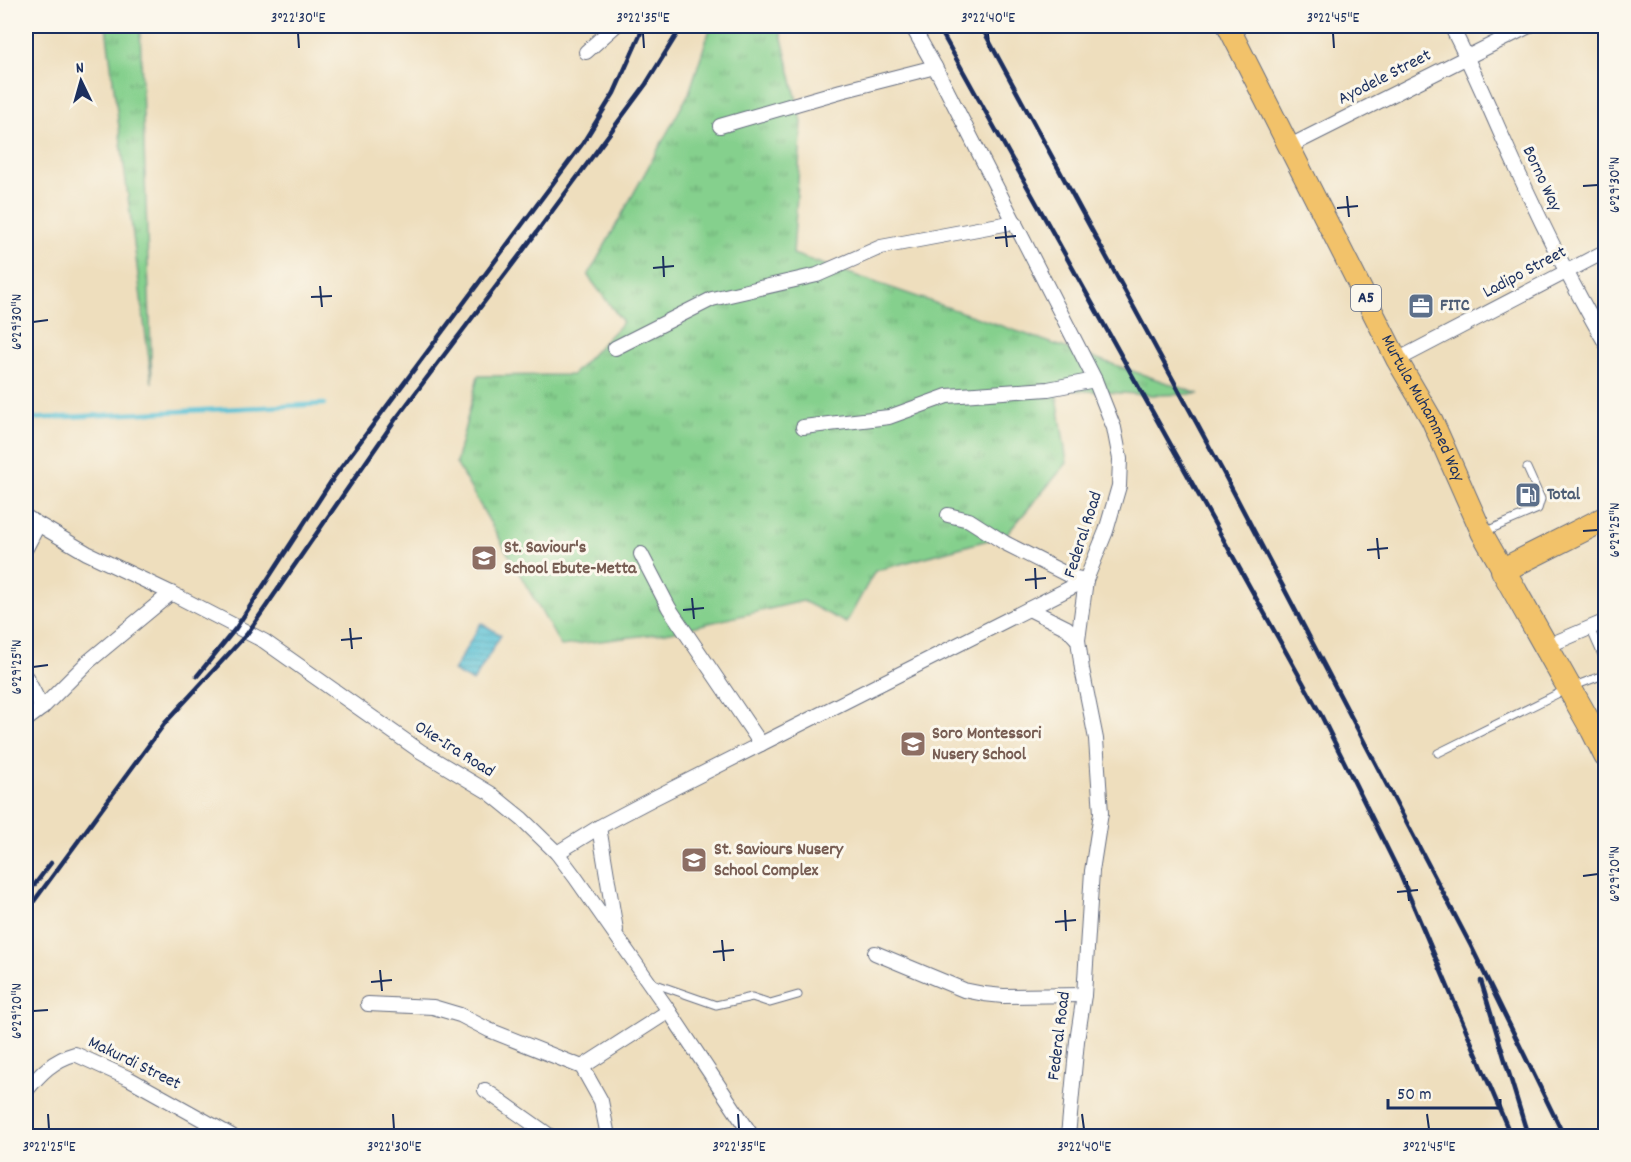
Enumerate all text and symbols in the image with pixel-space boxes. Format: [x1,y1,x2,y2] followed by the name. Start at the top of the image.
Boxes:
[271,8,325,30] text: 3°22'30"E
[616,8,670,30] text: 3°22'35"E
[961,8,1015,30] text: 3°22'40"E
[1307,8,1360,30] text: 3°22'45"E
[1334,44,1436,112] street label: Ayodele Street
[51,51,111,111] north arrow
[75,57,85,80] text: N
[1515,142,1567,217] street label: Borno Way
[1605,157,1627,213] text: 6°29'30"N
[1479,240,1572,306] street label: Ladipo Street
[1351,285,1381,311] road number: A5
[1406,291,1436,321] office icon: FITC
[7,294,29,350] text: 6°29'30"N
[1440,294,1470,319] place label: FITC
[1374,331,1471,487] street label: Murtula Muhammed Way
[1513,480,1543,510] fuel station icon: Total
[1547,483,1581,508] place label: Total
[1058,489,1110,581] street label: Federal Road
[1605,503,1627,557] text: 6°29'25"N
[504,536,637,582] place label: St. Saviour's School Ebute-Metta
[469,543,499,573] school or university icon: St. Saviour's School Ebute-Metta
[7,640,29,694] text: 6°29'25"N
[409,715,499,785] street label: Oke-Ira Road
[932,722,1042,768] place label: Soro Montessori Nusery School
[898,729,928,759] school or university icon: Soro Montessori Nusery School
[714,838,844,884] place label: St. Saviours Nusery School Complex
[679,845,709,875] school or university icon: St. Saviours Nusery School Complex
[1605,846,1627,902] text: 6°29'20"N
[7,983,29,1039] text: 6°29'20"N
[1042,990,1078,1082] street label: Federal Road
[83,1031,185,1097] street label: Makurdi Street
[1388,1072,1500,1110] scale bar
[1397,1083,1432,1108] text: 50 m
[22,1137,76,1159] text: 3°22'25"E
[367,1137,421,1159] text: 3°22'30"E
[712,1137,766,1159] text: 3°22'35"E
[1057,1137,1111,1159] text: 3°22'40"E
[1403,1137,1456,1159] text: 3°22'45"E

